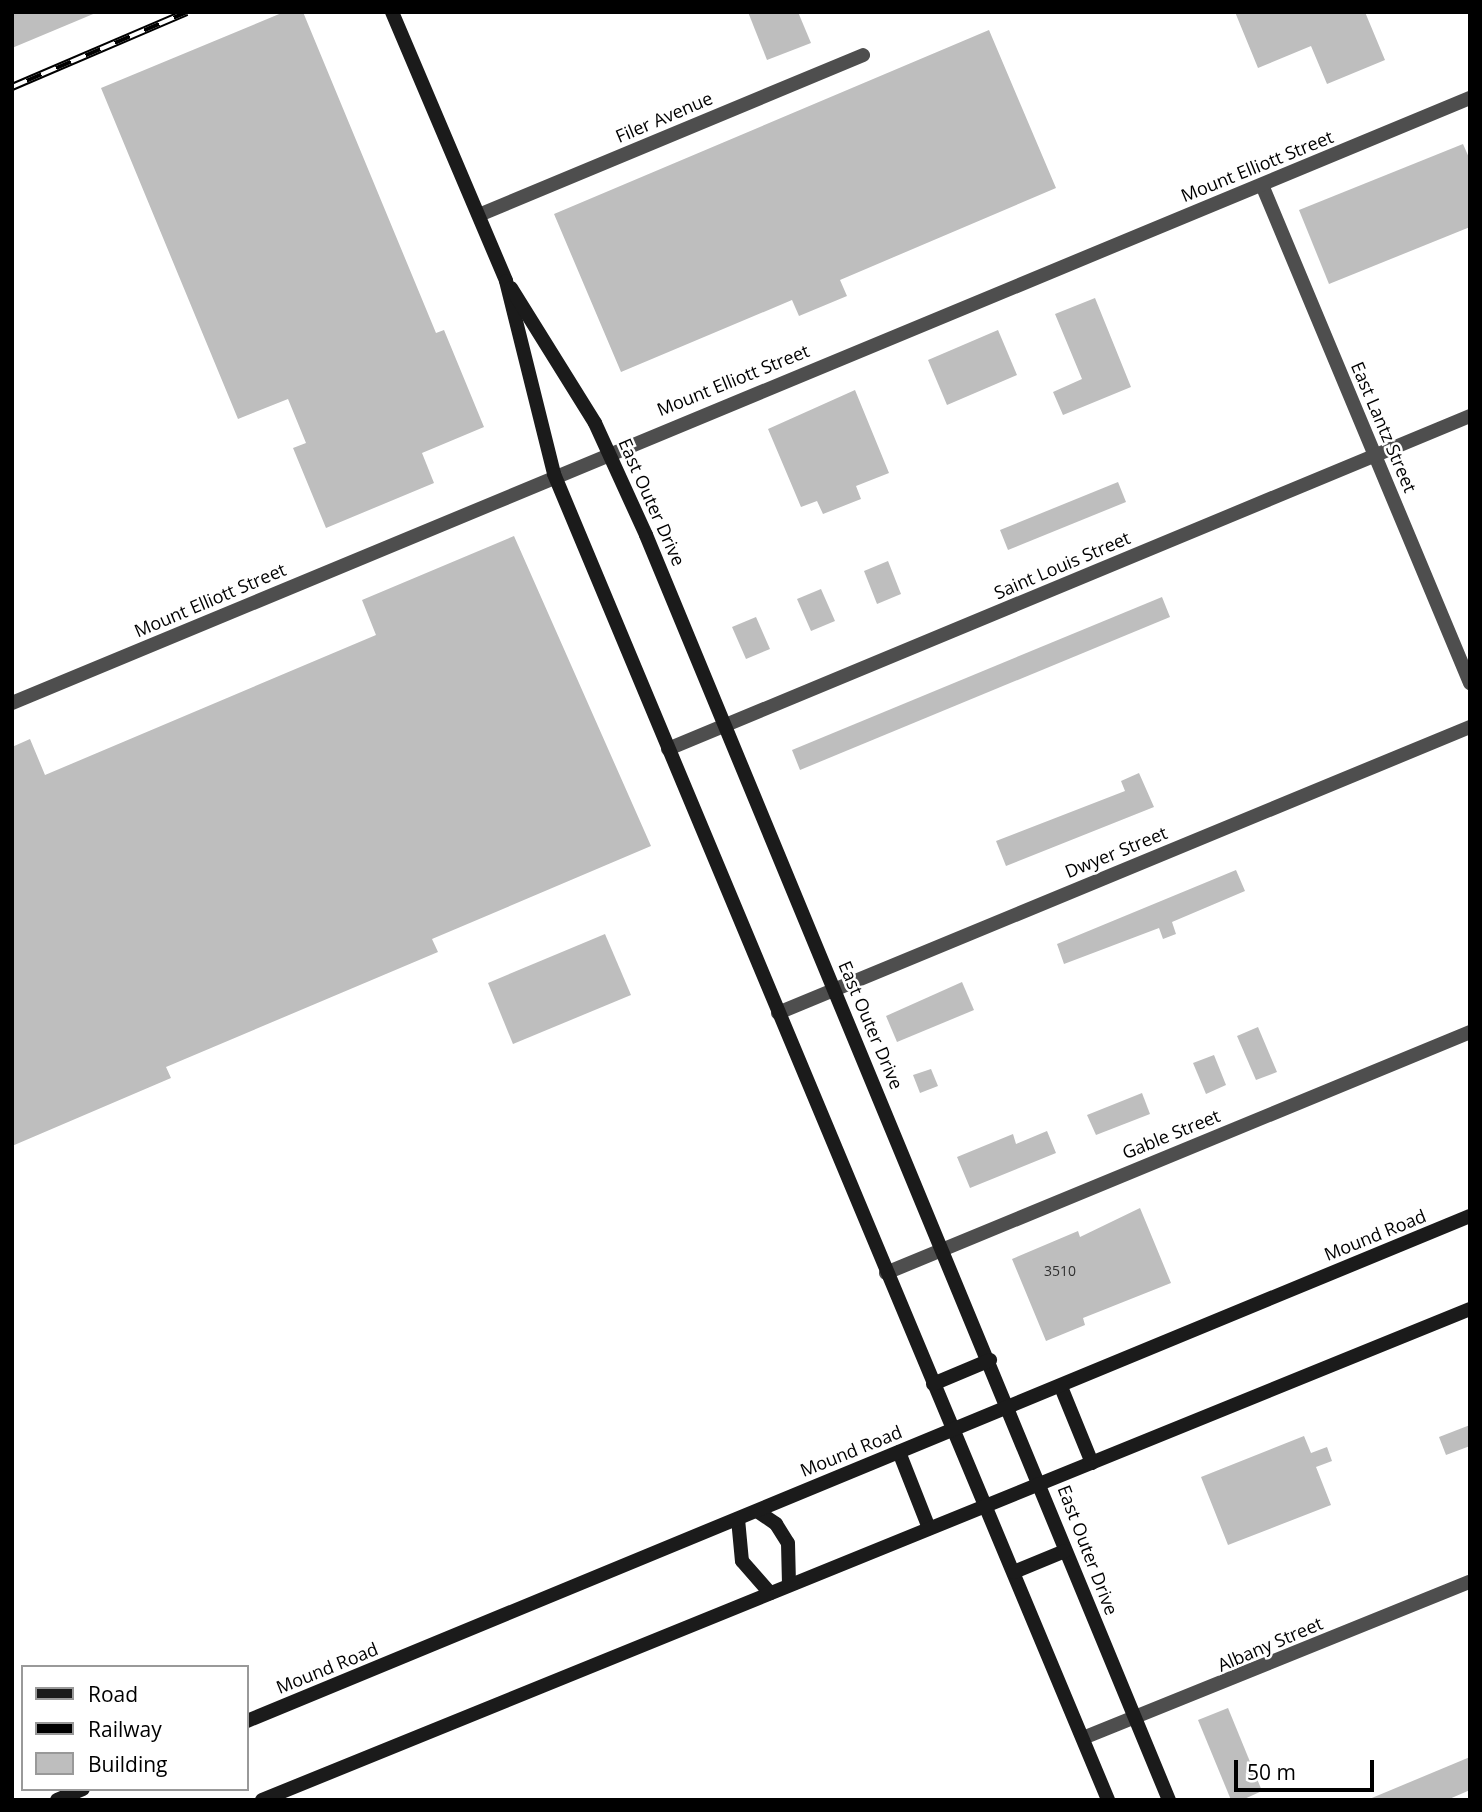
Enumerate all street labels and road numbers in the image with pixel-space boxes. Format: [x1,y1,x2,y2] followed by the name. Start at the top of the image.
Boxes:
[612,87,716,147] street label: Filer Avenue
[1178,126,1336,206] street label: Mount Elliott Street
[654,340,812,420] street label: Mount Elliott Street
[1347,358,1421,496] street label: East Lantz Street
[614,435,690,569] street label: East Outer Drive
[991,527,1133,603] street label: Saint Louis Street
[131,558,289,642] street label: Mount Elliott Street
[1062,822,1170,882] street label: Dwyer Street
[834,958,908,1092] street label: East Outer Drive
[1119,1105,1223,1163] street label: Gable Street
[1321,1205,1429,1265] street label: Mound Road
[797,1421,905,1481] street label: Mound Road
[1053,1482,1123,1618] street label: East Outer Drive
[1214,1612,1326,1676] street label: Albany Street
[273,1638,381,1698] street label: Mound Road

